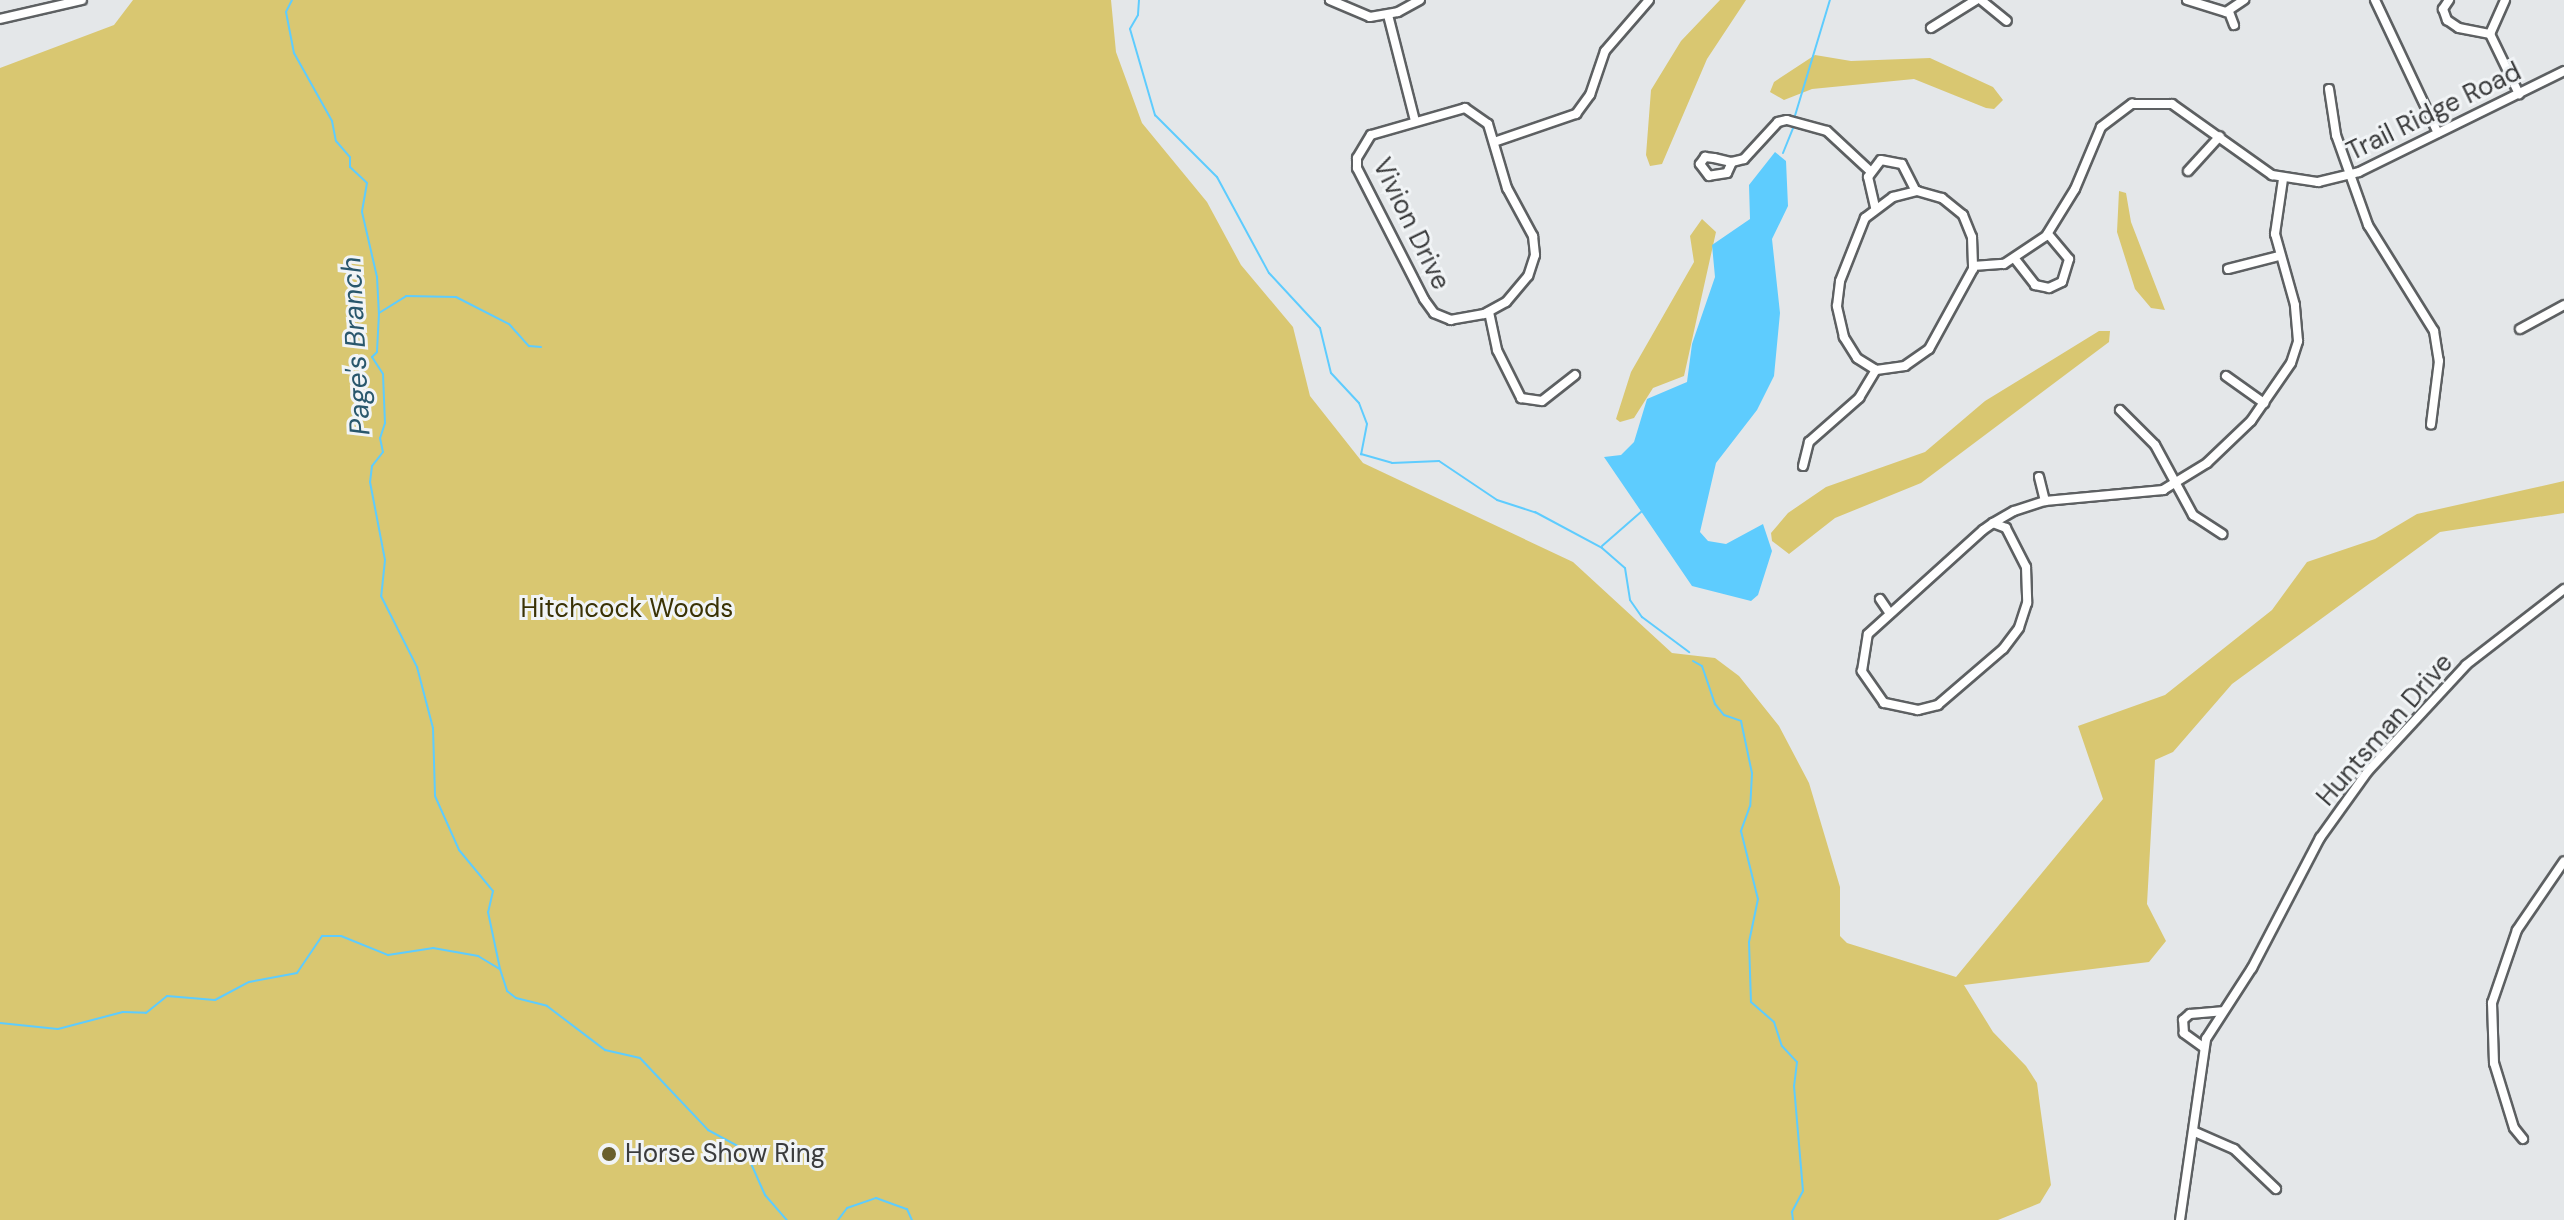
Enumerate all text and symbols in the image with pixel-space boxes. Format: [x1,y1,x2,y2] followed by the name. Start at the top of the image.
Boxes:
[2342,56,2526,168] street label: Trail Ridge Road
[1366,153,1456,295] street label: Vivion Drive
[335,256,377,436] water label: Page's Branch
[521,593,733,625] park label: Hitchcock Woods
[2310,648,2460,812] street label: Huntsman Drive
[625,1138,825,1170] place label: Horse Show Ring
[600,1145,618,1163] marker: Horse Show Ring

